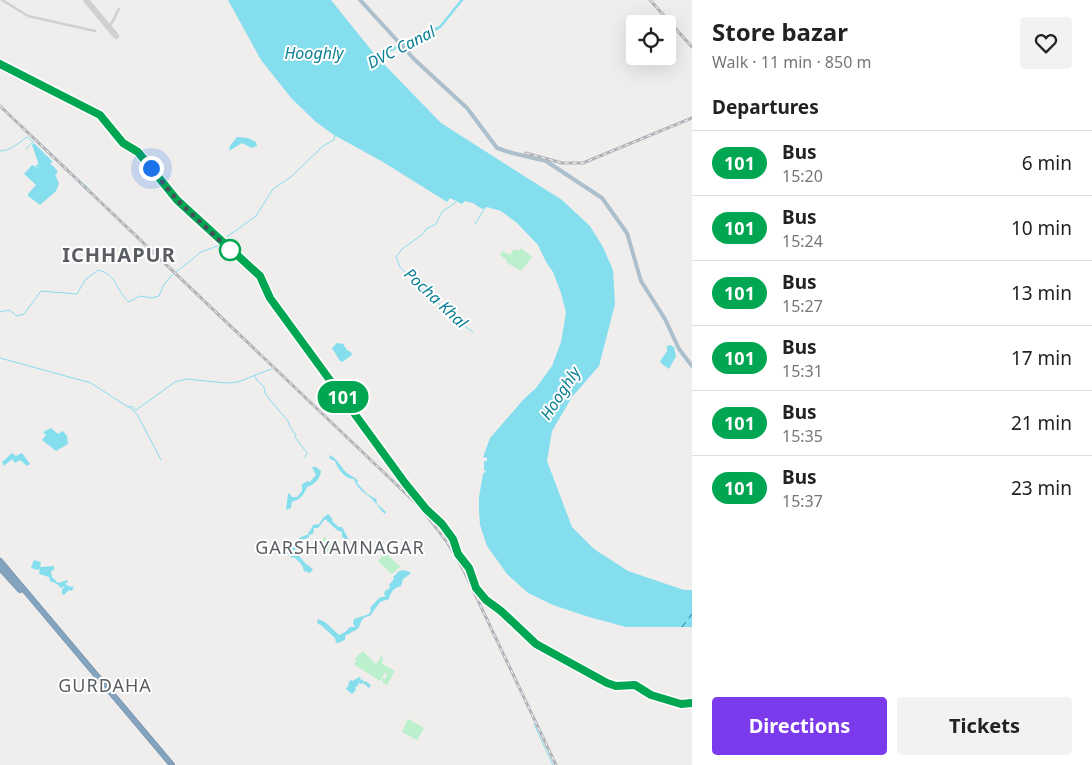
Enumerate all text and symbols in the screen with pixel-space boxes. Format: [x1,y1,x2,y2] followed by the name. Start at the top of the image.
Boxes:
[626,15,676,65] map controls
[626,15,676,65] button: locate
[712,15,848,48] text: Store bazar
[1020,17,1072,69] button: heart
[363,20,440,74] water label: DVC Canal
[284,42,345,64] water label: Hooghly
[712,51,871,73] text: Walk · 11 min · 850 m
[712,94,819,120] text: Departures
[782,139,817,165] text: Bus
[1022,150,1072,176] text: 6 min
[724,151,755,175] text: 101
[139,156,164,181] your location
[782,165,823,187] text: 15:20
[782,204,817,230] text: Bus
[1011,215,1072,241] text: 10 min
[724,216,755,240] text: 101
[782,230,823,252] text: 15:24
[219,239,241,261] unlabelled marker
[62,241,176,268] district label: ICHHAPUR
[399,263,473,334] water label: Pocha Khal
[782,269,817,295] text: Bus
[1011,280,1072,306] text: 13 min
[724,281,755,305] text: 101
[782,295,823,317] text: 15:27
[782,334,817,360] text: Bus
[1011,345,1072,371] text: 17 min
[724,346,755,370] text: 101
[782,360,823,382] text: 15:31
[535,361,586,424] water label: Hooghly
[314,381,372,413] line badge: 101
[328,385,358,409] text: 101
[782,399,817,425] text: Bus
[1011,410,1072,436] text: 21 min
[724,411,755,435] text: 101
[782,425,823,447] text: 15:35
[782,464,817,490] text: Bus
[1011,475,1072,501] text: 23 min
[724,476,755,500] text: 101
[782,490,823,512] text: 15:37
[255,535,425,559] district label: GARSHYAMNAGAR
[58,673,152,697] district label: GURDAHA
[712,697,887,755] button: Directions
[897,697,1072,755] button: Tickets

